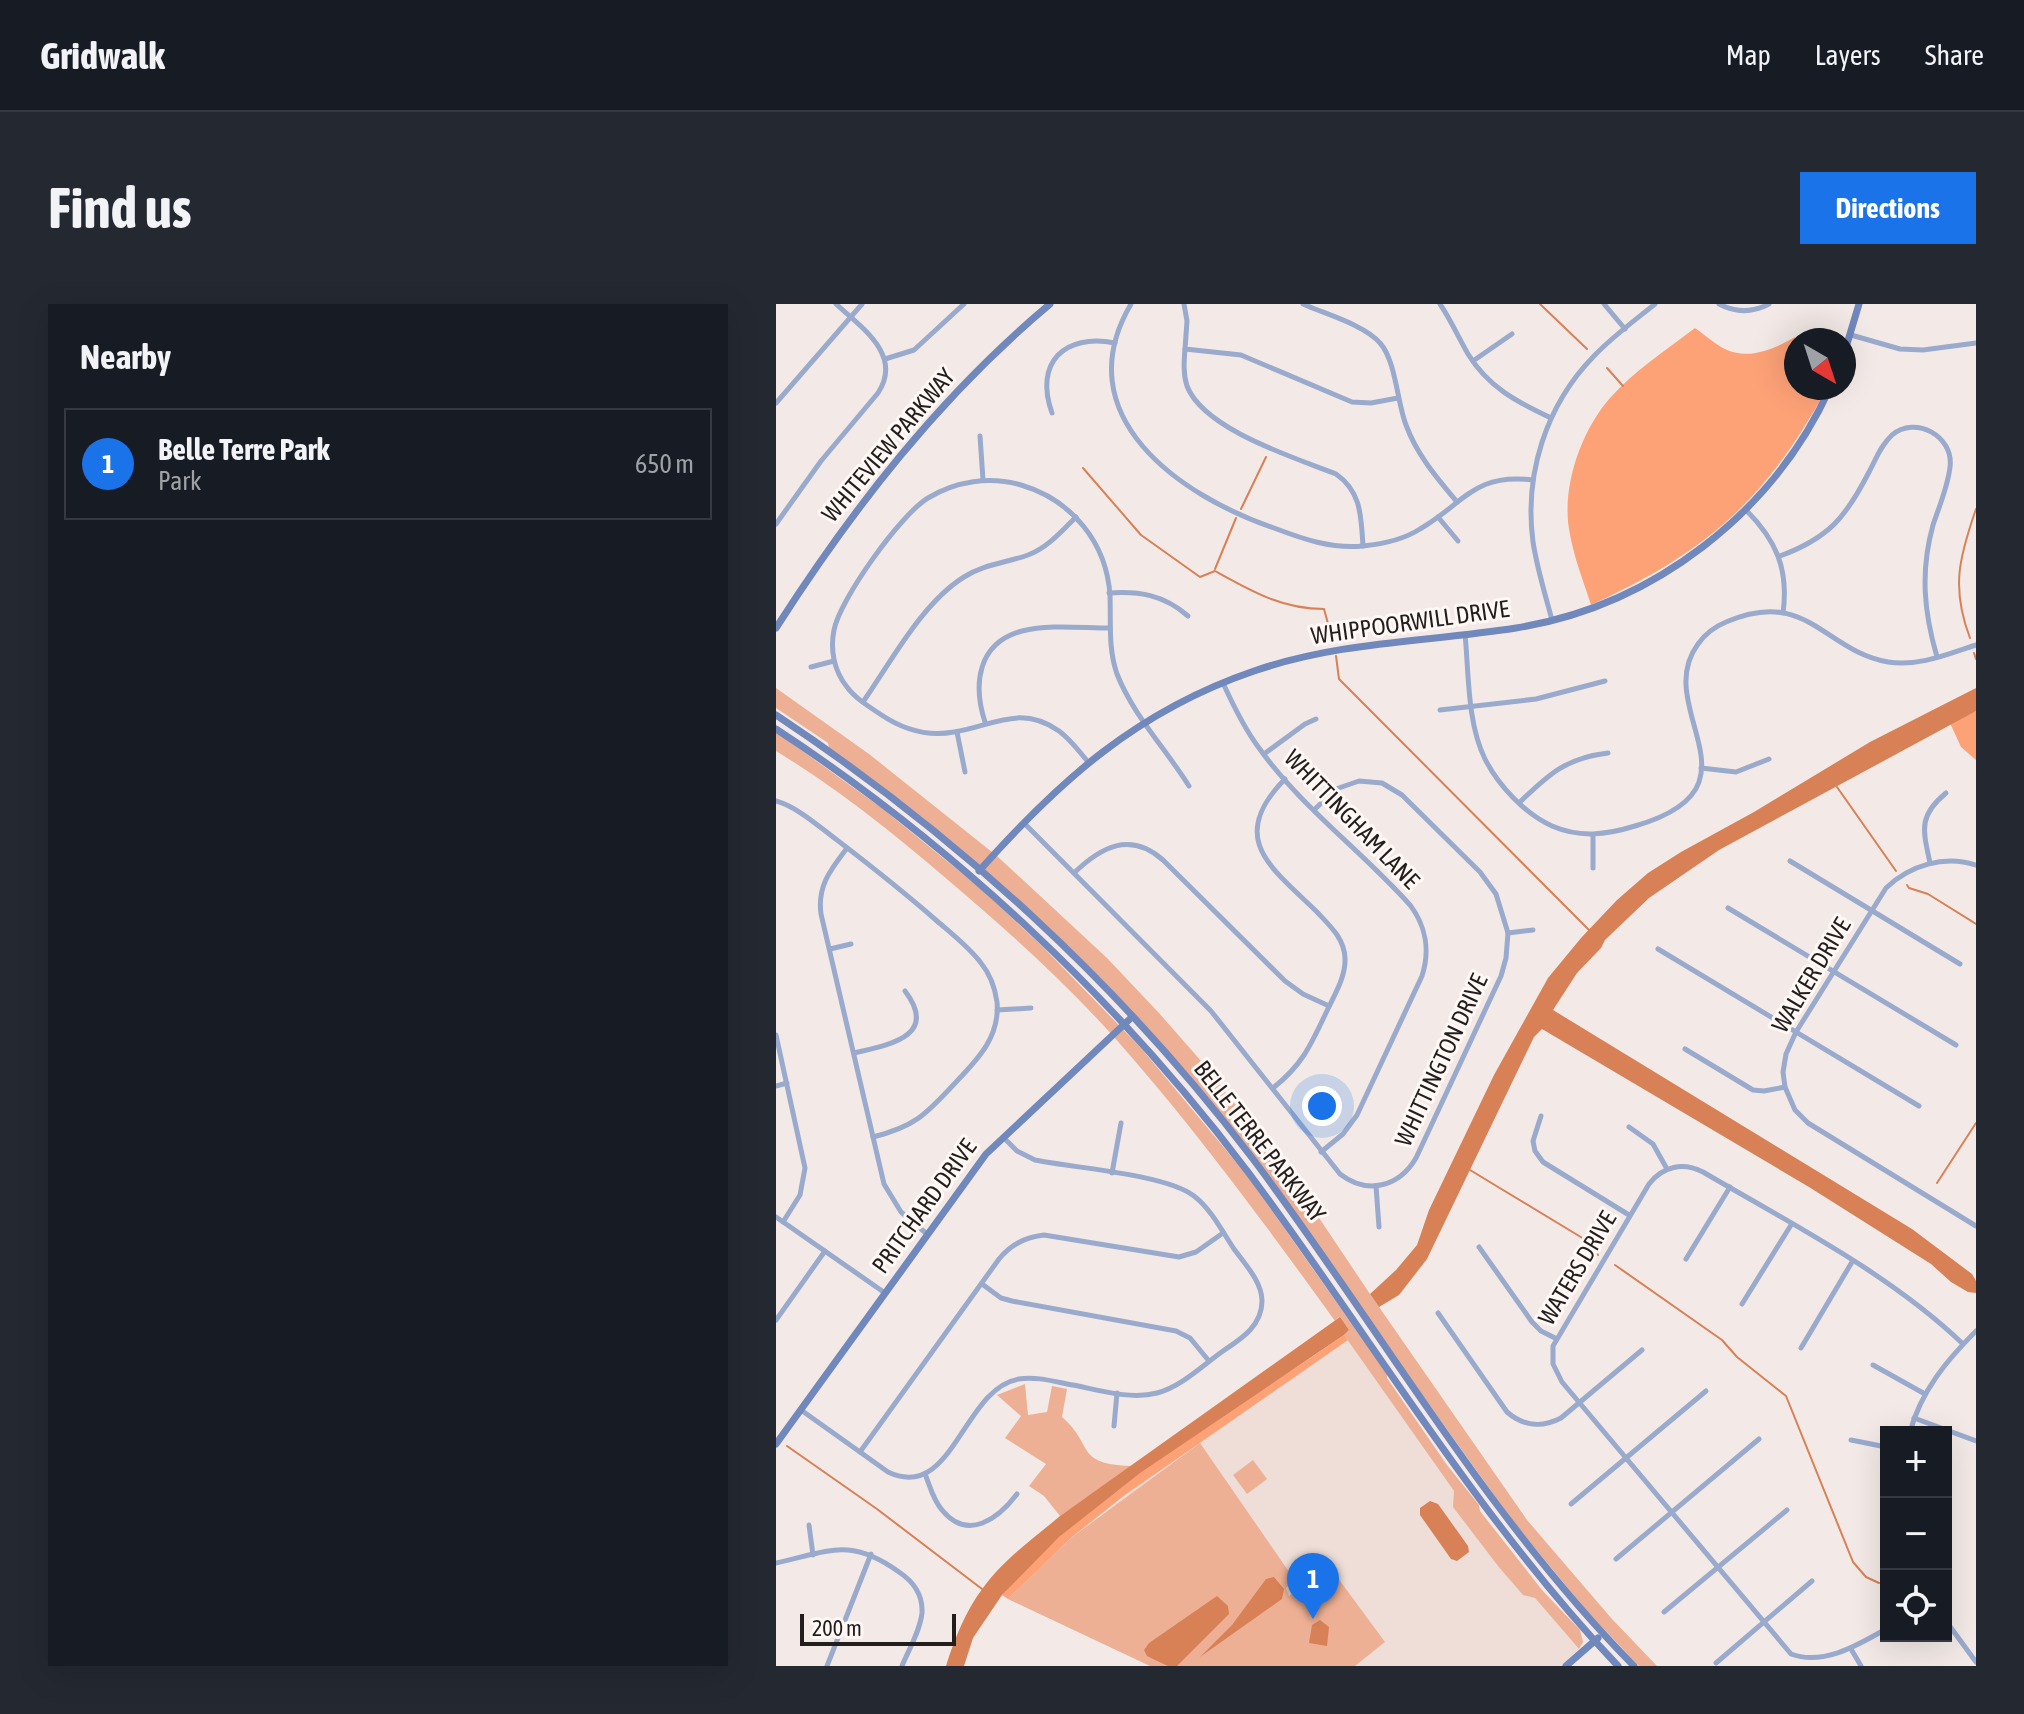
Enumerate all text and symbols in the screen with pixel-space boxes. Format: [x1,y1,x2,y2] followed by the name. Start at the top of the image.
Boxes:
[40,34,165,77] text: Gridwalk
[1726,39,1771,71] text: Map
[1815,39,1881,71] text: Layers
[1925,39,1984,71] text: Share
[1800,172,1976,244] button: Directions
[48,176,192,240] text: Find us
[1784,328,1856,400] north arrow
[80,337,171,376] text: Nearby
[816,363,960,527] street label: WHITEVIEW PARKWAY
[158,432,330,466] text: Belle Terre Park
[102,449,114,479] text: 1
[635,449,694,479] text: 650 m
[158,466,201,496] text: Park
[1309,595,1511,649] street label: WHIPPOORWILL DRIVE
[1279,744,1425,894] street label: WHITTINGHAM LANE
[1766,913,1856,1037] street label: WALKER DRIVE
[1389,970,1493,1150] street label: WHITTINGTON DRIVE
[1189,1055,1331,1227] street label: BELLE TERRE PARKWAY
[1302,1086,1342,1126] your location
[866,1134,982,1278] street label: PRITCHARD DRIVE
[1533,1206,1621,1330] street label: WATERS DRIVE
[1880,1426,1952,1642] map controls
[1880,1426,1952,1498] button: +
[1880,1498,1952,1570] button: −
[1287,1553,1339,1619] pin: 1
[1880,1570,1952,1642] button: locate
[800,1610,956,1646] scale bar
[812,1615,862,1641] text: 200 m

